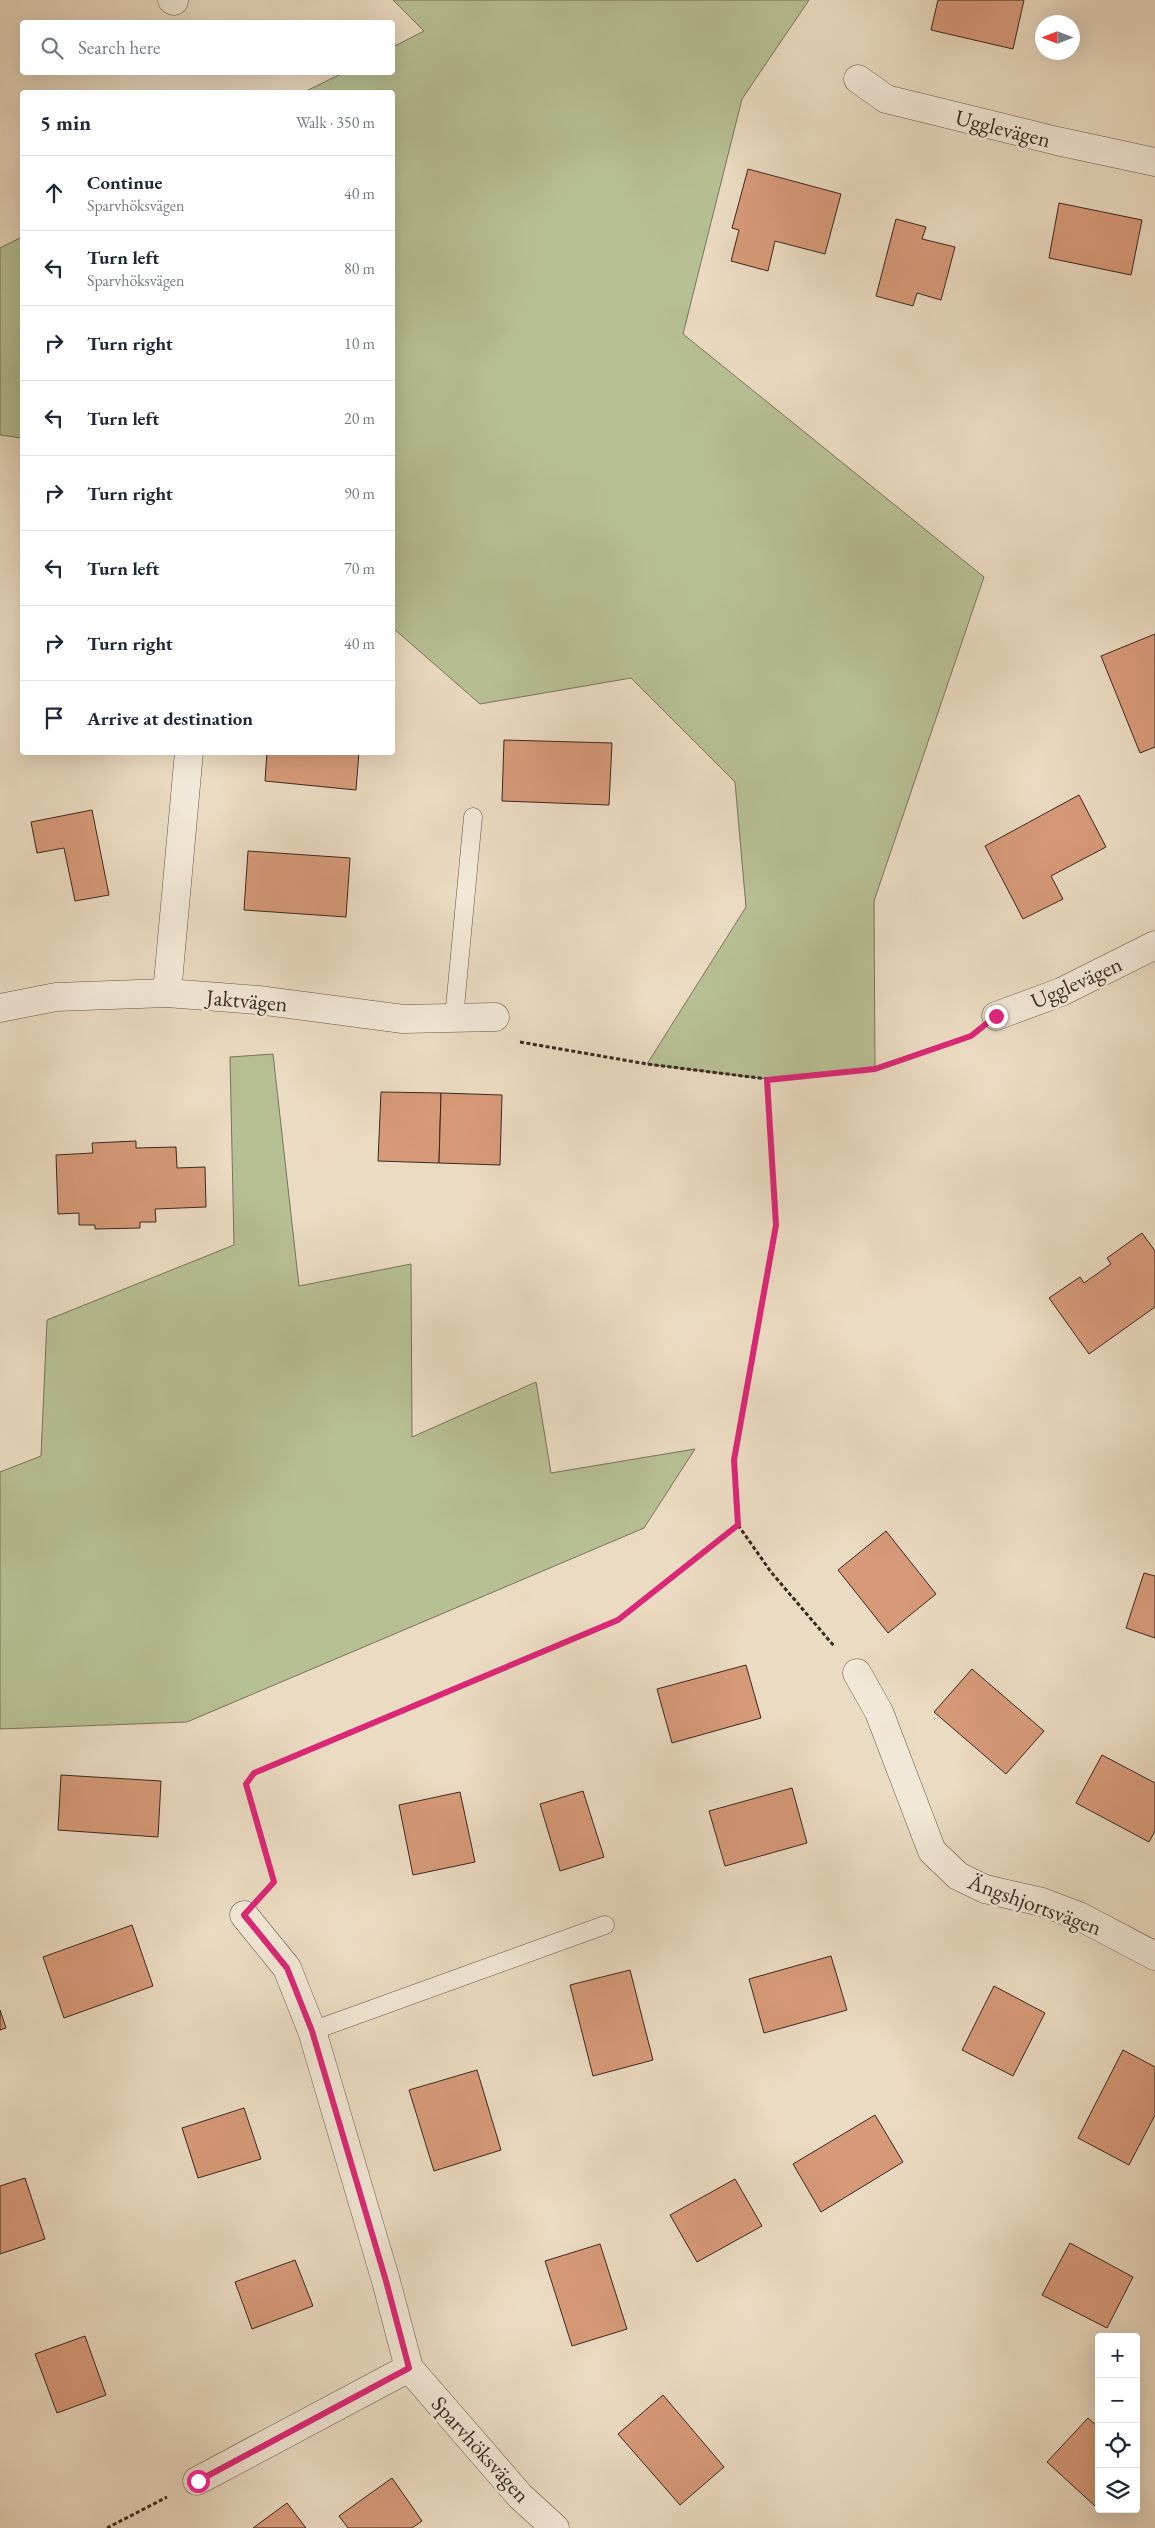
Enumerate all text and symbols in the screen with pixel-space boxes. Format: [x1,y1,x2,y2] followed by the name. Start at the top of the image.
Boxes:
[1035,15,1080,60] north arrow
[20,20,395,75] search box
[38,34,66,62] icon: search
[78,35,160,60] text: Search here
[952,103,1054,154] street label: Ugglevägen
[40,109,91,136] text: 5 min
[296,112,375,133] text: Walk · 350 m
[87,170,162,195] text: Continue
[40,179,68,207] icon: ahead
[344,183,375,204] text: 40 m
[87,195,185,216] text: Sparvhöksvägen
[87,245,159,270] text: Turn left
[40,254,68,282] icon: left
[344,258,375,279] text: 80 m
[87,270,185,291] text: Sparvhöksvägen
[40,329,68,357] icon: right
[87,331,173,356] text: Turn right
[344,333,375,354] text: 10 m
[40,404,68,432] icon: left
[87,406,159,431] text: Turn left
[344,408,375,429] text: 20 m
[40,479,68,507] icon: right
[87,481,173,506] text: Turn right
[344,483,375,504] text: 90 m
[40,554,68,582] icon: left
[87,556,159,581] text: Turn left
[344,558,375,579] text: 70 m
[40,629,68,657] icon: right
[87,631,173,656] text: Turn right
[344,633,375,654] text: 40 m
[40,704,68,732] icon: arrive
[87,706,253,731] text: Arrive at destination
[1026,949,1127,1015] street label: Ugglevägen
[203,982,289,1019] street label: Jaktvägen
[985,1005,1008,1028] route end
[963,1867,1106,1942] street label: Ängshjortsvägen
[1095,2333,1140,2513] map controls
[1095,2333,1140,2378] button: +
[1095,2378,1140,2423] button: −
[425,2390,537,2509] street label: Sparvhöksvägen
[1095,2423,1140,2468] button: locate
[1095,2468,1140,2513] button: layers
[187,2470,210,2493] route start

